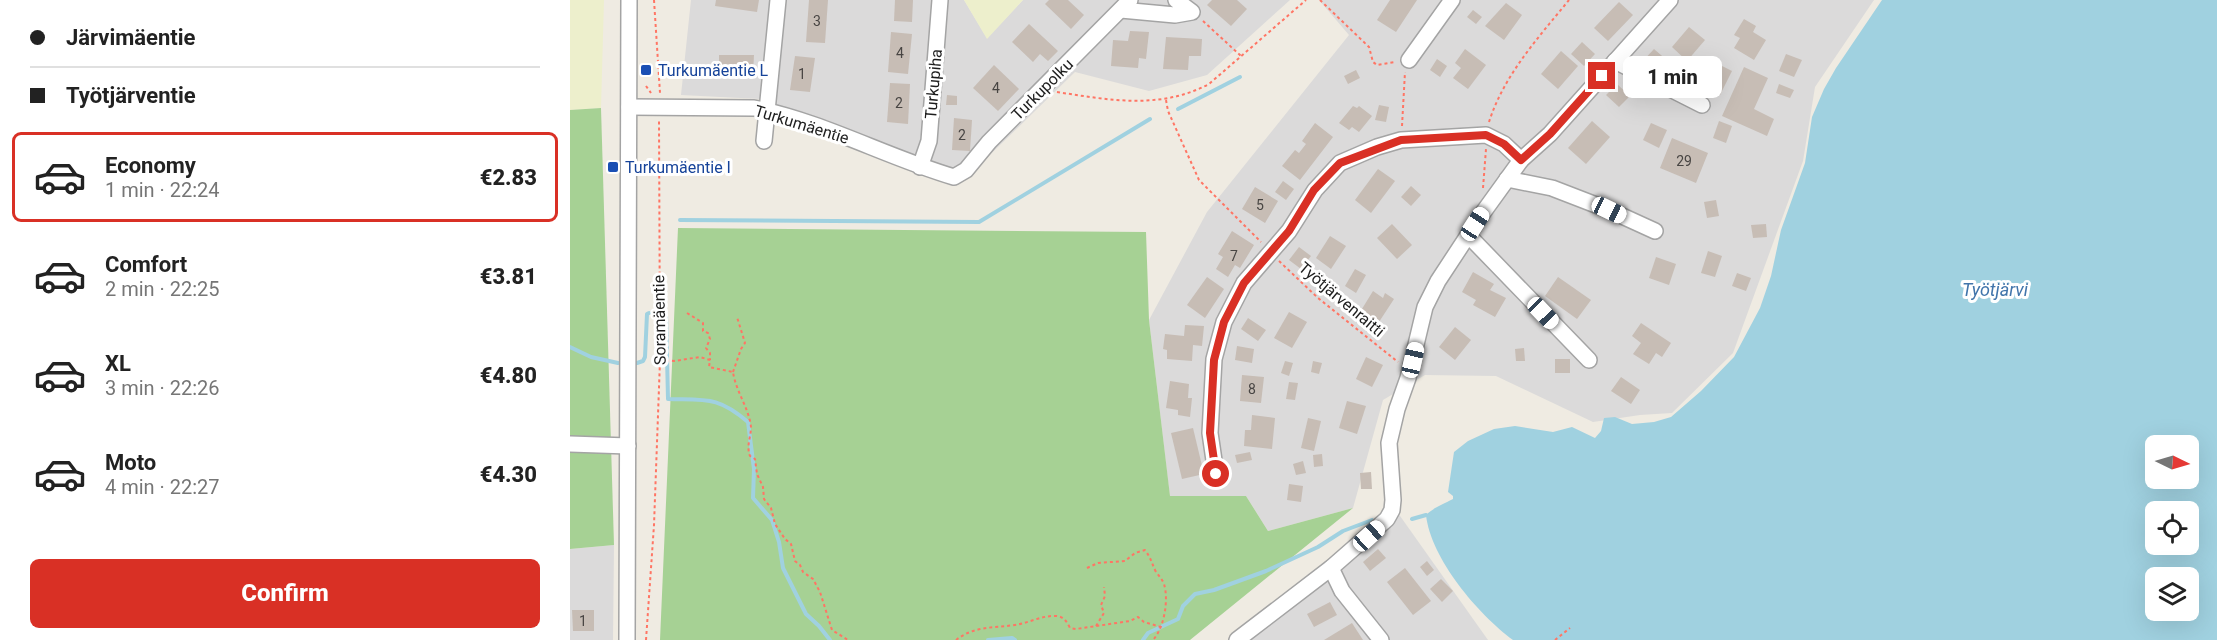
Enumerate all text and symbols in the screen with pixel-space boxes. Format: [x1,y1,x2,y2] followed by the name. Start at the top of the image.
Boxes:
[813,13,821,29] house number: 3
[66,25,195,50] text: Järvimäentie
[896,45,904,61] house number: 4
[921,48,946,120] street label: Turkupiha
[1008,55,1077,124] street label: Turkupolku
[1623,55,1722,97] callout: 1 min
[658,61,769,80] place label: Turkumäentie L
[1588,62,1615,89] route end
[639,63,653,77] marker: Turkumäentie L
[1647,65,1698,89] text: 1 min
[798,66,806,82] house number: 1
[992,80,1000,96] house number: 4
[66,83,196,108] text: Työtjärventie
[895,95,903,111] house number: 2
[752,101,851,148] street label: Turkumäentie
[958,127,966,143] house number: 2
[33,150,87,204] icon: car
[105,153,196,178] text: Economy
[1676,153,1692,169] house number: 29
[625,158,731,177] place label: Turkumäentie I
[606,160,620,174] marker: Turkumäentie I
[480,165,537,190] text: €2.83
[105,178,220,202] text: 1 min · 22:24
[1589,194,1629,226] car
[1256,197,1264,213] house number: 5
[1458,204,1492,244] car
[1230,248,1238,264] house number: 7
[33,249,87,303] icon: car
[105,252,187,277] text: Comfort
[1295,258,1388,341] street label: Työtjärvenraitti
[480,264,537,289] text: €3.81
[649,275,670,365] street label: Soramäentie
[105,277,220,301] text: 2 min · 22:25
[1962,279,2029,300] water label: Työtjärvi
[1524,294,1562,332] car
[1400,340,1426,380] car
[33,348,87,402] icon: car
[105,351,131,376] text: XL
[480,363,537,388] text: €4.80
[105,376,220,400] text: 3 min · 22:26
[1248,381,1256,397] house number: 8
[2145,435,2199,489] north arrow
[2145,435,2199,621] map controls
[33,447,87,501] icon: car
[105,450,156,475] text: Moto
[1202,460,1229,487] route start
[480,462,537,487] text: €4.30
[105,475,220,499] text: 4 min · 22:27
[2145,501,2199,555] button: locate
[1350,517,1388,555] car
[30,559,540,628] button: Confirm
[2145,567,2199,621] button: layers
[579,613,587,629] house number: 1

